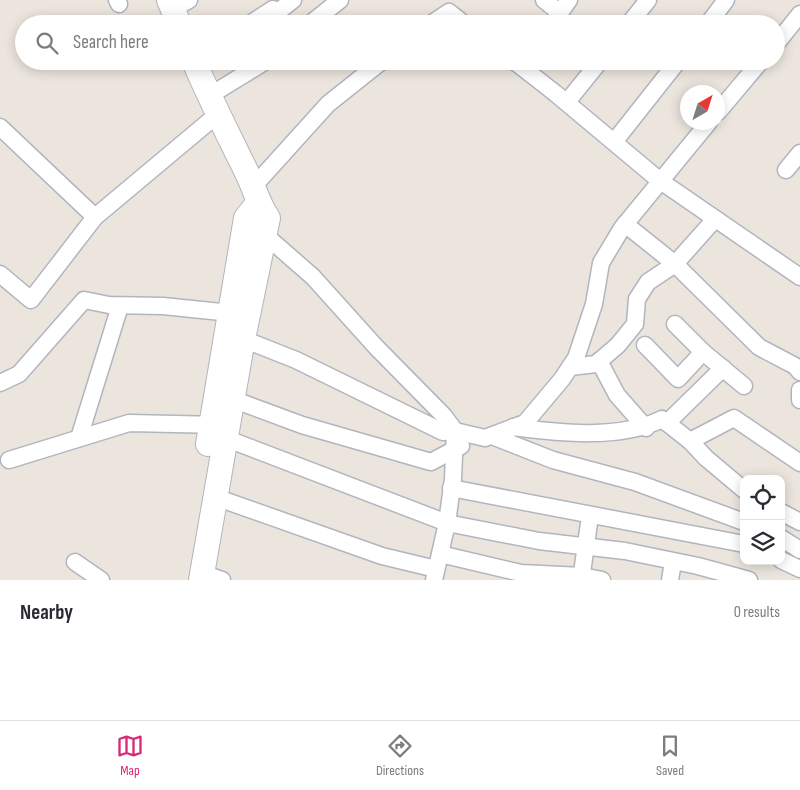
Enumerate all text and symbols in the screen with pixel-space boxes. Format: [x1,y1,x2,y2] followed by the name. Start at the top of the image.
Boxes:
[15,15,785,70] search box
[33,29,61,57] icon: search
[73,31,149,54] text: Search here
[680,85,725,130] north arrow
[740,475,785,565] map controls
[740,475,785,520] button: locate
[740,520,785,565] button: layers
[20,600,73,625] text: Nearby
[734,603,780,622] text: 0 results
[116,732,144,779] tab: Map
[376,732,424,779] tab: Directions
[656,732,684,779] tab: Saved

